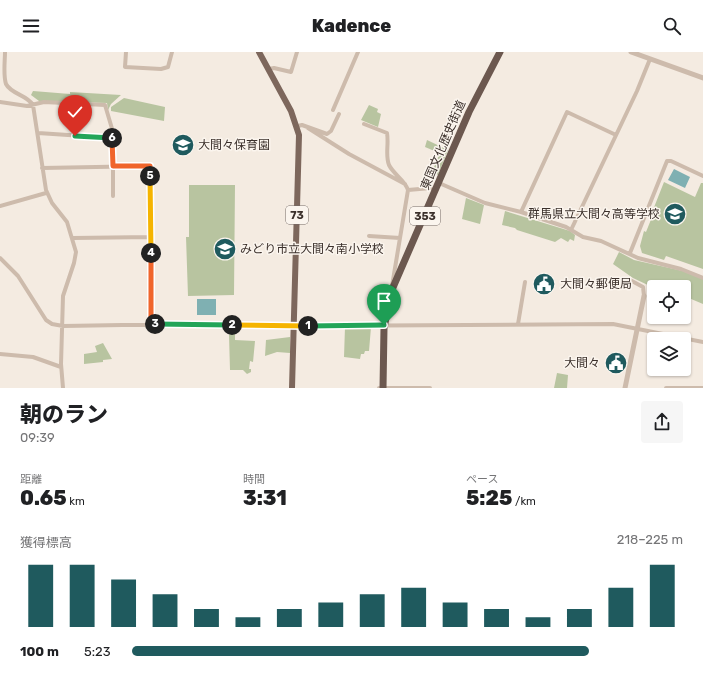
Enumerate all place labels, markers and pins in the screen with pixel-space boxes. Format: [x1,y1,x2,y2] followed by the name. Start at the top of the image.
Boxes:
[58,95,92,136] pin
[102,128,122,148] pin: 6
[170,132,196,158] school or university icon: 大間々保育園
[198,138,270,152] place label: 大間々保育園
[140,166,160,186] pin: 5
[662,201,688,227] school or university icon: 群馬県立大間々高等学校
[528,207,660,221] place label: 群馬県立大間々高等学校
[212,236,238,262] school or university icon: みどり市立大間々南小学校
[240,242,384,256] place label: みどり市立大間々南小学校
[141,243,161,263] pin: 4
[531,271,557,297] public building icon: 大間々郵便局
[560,277,632,291] place label: 大間々郵便局
[367,284,401,325] pin
[145,314,165,334] pin: 3
[222,315,242,335] pin: 2
[298,316,318,336] pin: 1
[603,350,629,376] public building icon: 大間々
[564,356,600,370] place label: 大間々

